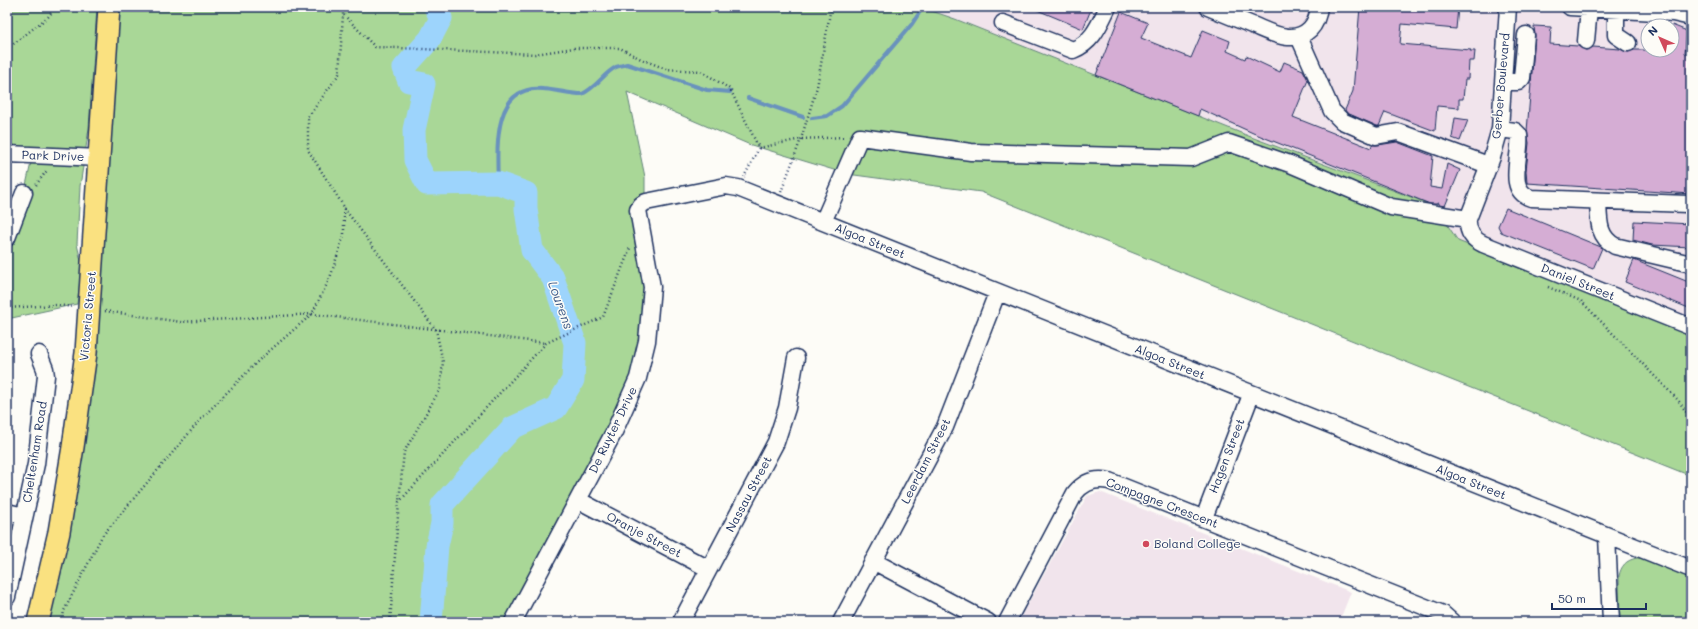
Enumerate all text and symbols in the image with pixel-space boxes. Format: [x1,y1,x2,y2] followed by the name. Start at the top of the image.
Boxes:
[1640,18,1680,58] north arrow
[1644,22,1661,39] text: N
[1487,32,1513,140] street label: Gerber Boulevard
[21,146,85,164] street label: Park Drive
[833,219,908,262] street label: Algoa Street
[1539,259,1618,303] street label: Daniel Street
[75,270,99,361] street label: Victoria Street
[545,279,578,331] water label: Lourens
[1133,340,1208,383] street label: Algoa Street
[584,384,640,475] street label: De Ruyter Drive
[18,400,50,504] street label: Cheltenham Road
[897,415,954,506] street label: Leerdam Street
[1204,416,1248,495] street label: Hagen Street
[721,453,775,534] street label: Nassau Street
[1434,460,1509,503] street label: Algoa Street
[1104,473,1221,531] street label: Compagne Crescent
[604,508,685,561] street label: Oranje Street
[1154,535,1241,551] place label: Boland College
[1141,539,1151,549] marker: Boland College
[1552,585,1646,611] scale bar
[1558,590,1586,606] text: 50 m

